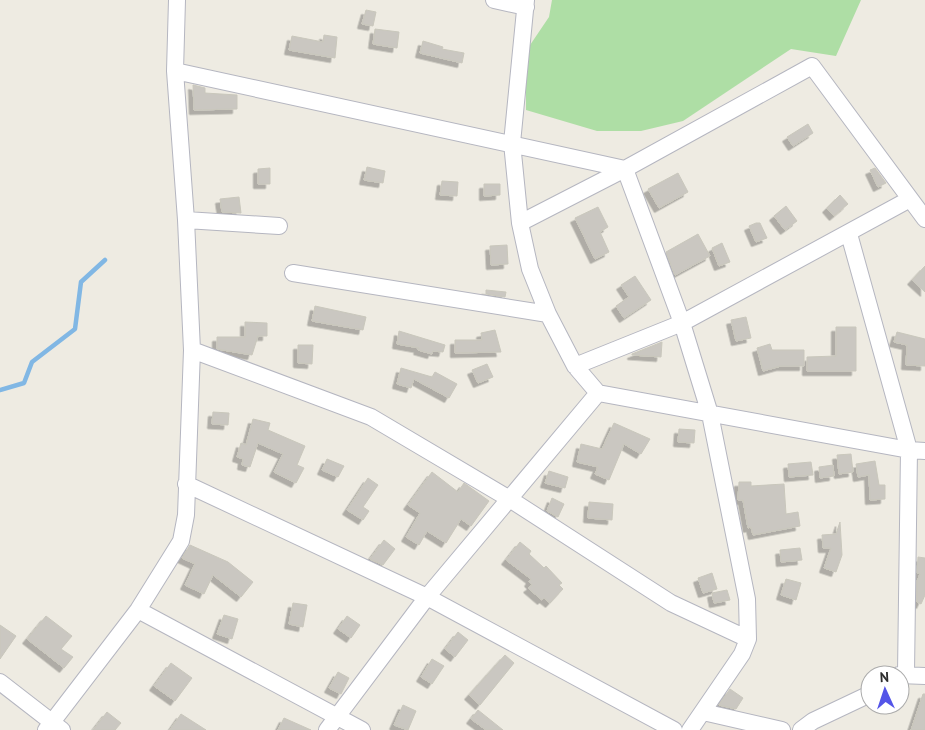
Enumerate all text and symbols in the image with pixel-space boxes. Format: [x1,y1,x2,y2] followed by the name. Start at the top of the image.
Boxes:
[860,665,910,715] north arrow
[879,668,889,686] text: N

